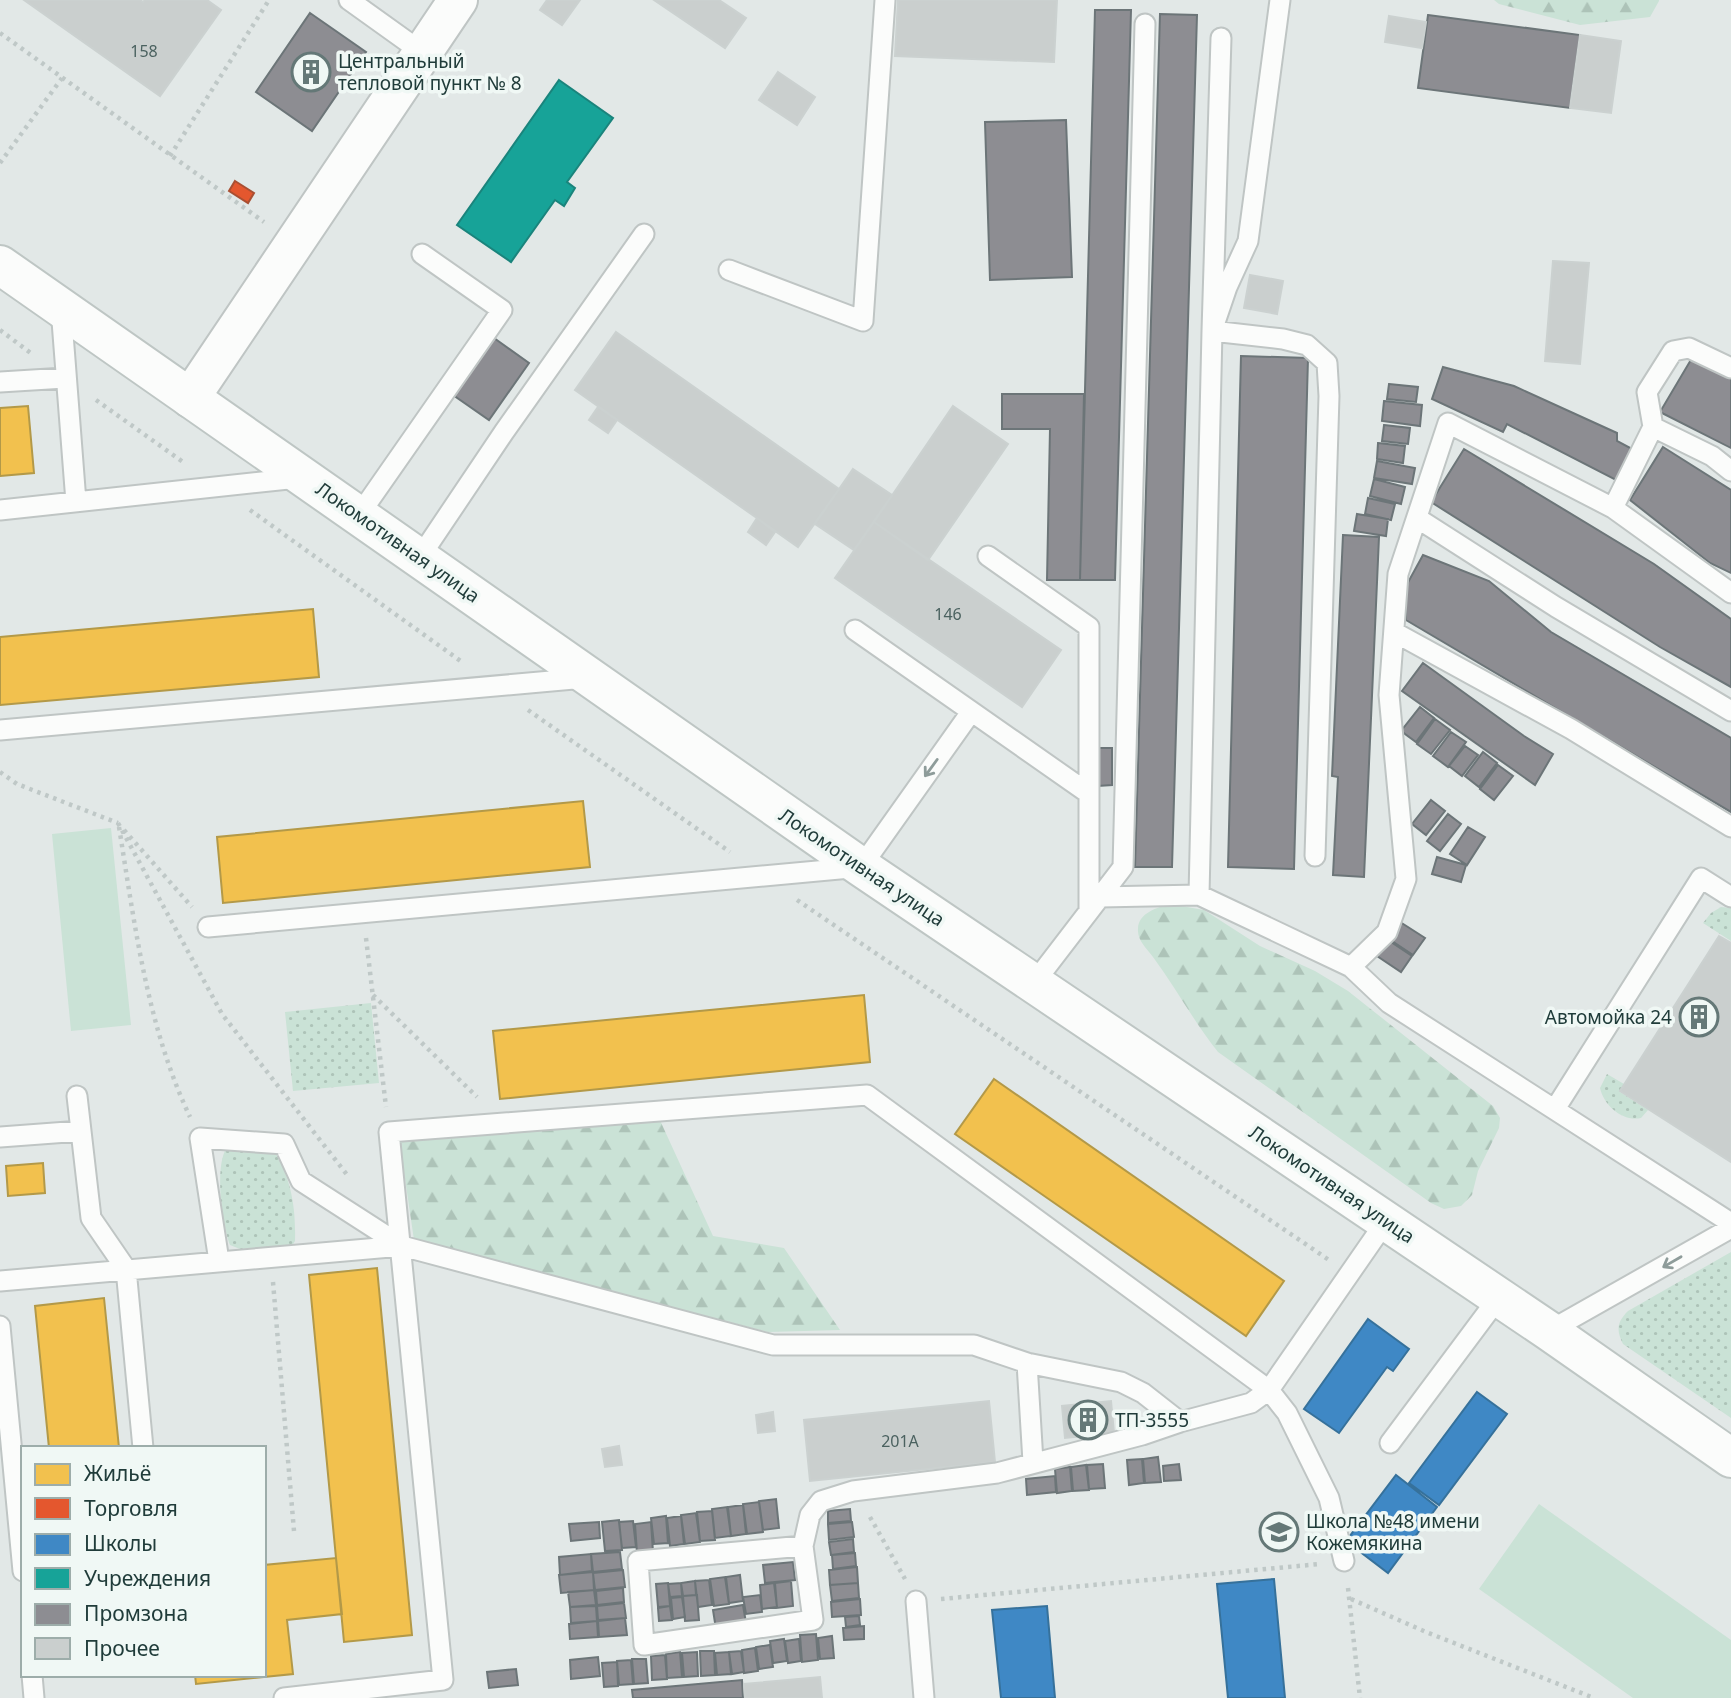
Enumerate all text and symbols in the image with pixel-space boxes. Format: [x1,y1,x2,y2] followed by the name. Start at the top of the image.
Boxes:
[130,40,158,62] house number: 158
[338,48,522,96] place label: Центральный тепловой пункт № 8
[290,51,332,93] building icon: Центральный тепловой пункт № 8
[311,476,485,608] street label: Локомотивная улица
[934,603,962,625] house number: 146
[924,758,939,777] one-way arrow
[774,802,950,932] street label: Локомотивная улица
[1678,996,1720,1038] building icon: Автомойка 24
[1545,1004,1672,1030] place label: Автомойка 24
[1244,1119,1420,1249] street label: Локомотивная улица
[1662,1255,1682,1269] one-way arrow
[1067,1399,1109,1441] building icon: ТП-3555
[1115,1407,1189,1433] place label: ТП-3555
[881,1430,920,1452] house number: 201А
[21,1446,266,1677] legend
[84,1459,151,1487] text: Жильё
[84,1494,178,1522] text: Торговля
[1306,1508,1480,1556] place label: Школа №48 имени Кожемякина
[1258,1511,1300,1553] school or university icon: Школа №48 имени Кожемякина
[84,1529,157,1557] text: Школы
[84,1564,211,1592] text: Учреждения
[84,1599,188,1627] text: Промзона
[84,1634,160,1662] text: Прочее

